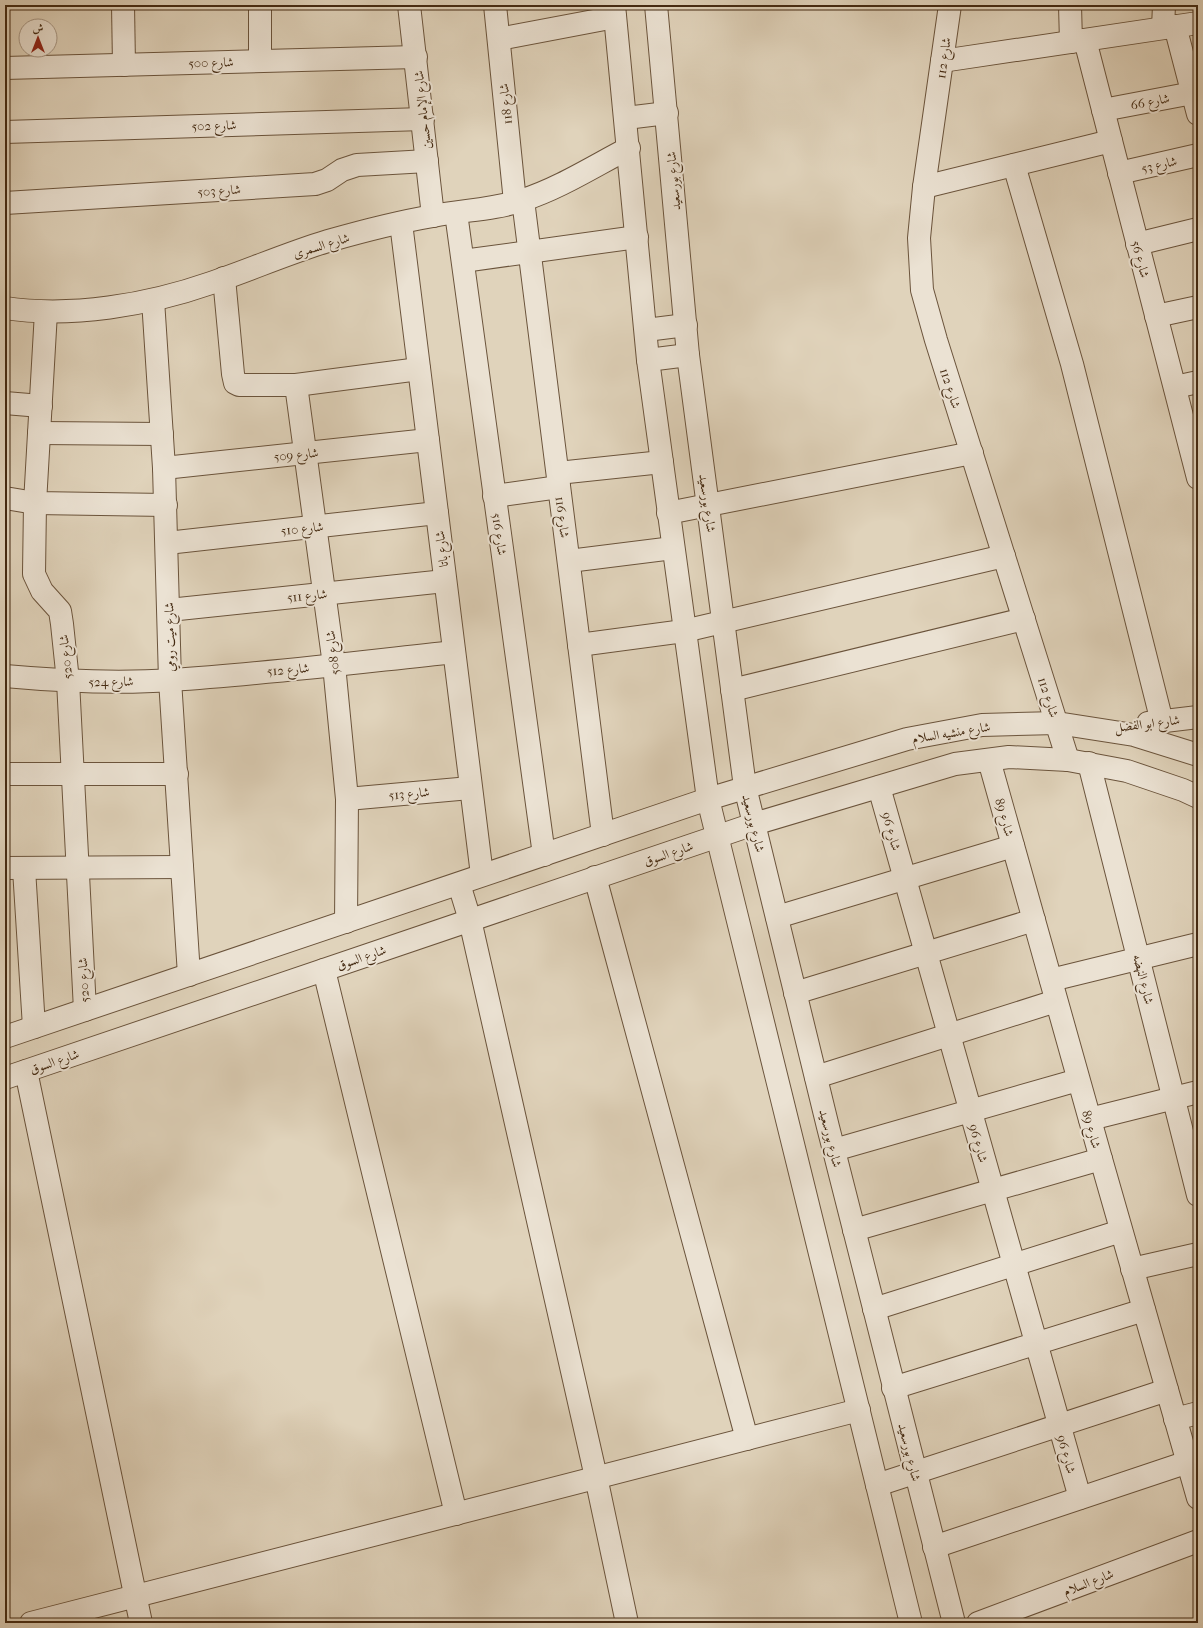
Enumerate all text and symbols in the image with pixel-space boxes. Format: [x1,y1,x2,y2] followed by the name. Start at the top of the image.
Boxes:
[18,18,58,58] north arrow
[33,22,44,35] text: ش
[933,37,958,80] street label: شارع 112
[188,54,234,75] street label: شارع 500
[411,69,438,150] street label: شارع الإمام حسين
[496,82,519,125] street label: شارع 118
[1129,90,1172,117] street label: شارع 66
[191,117,237,138] street label: شارع 502
[663,151,688,211] street label: شارع بورسعيد
[1140,153,1179,180] street label: شارع 53
[197,182,242,203] street label: شارع 503
[291,230,352,265] street label: شارع السمرى
[1124,239,1153,280] street label: شارع 56
[933,366,964,411] street label: شارع 112
[273,445,320,468] street label: شارع 509
[692,473,719,534] street label: شارع بورسعيد
[549,495,572,539] street label: شارع 116
[485,512,510,557] street label: شارع 516
[280,519,324,542] street label: شارع 510
[432,530,455,568] street label: شارع باتا
[286,586,328,609] street label: شارع 511
[161,602,182,672] street label: شارع ميت رومي
[322,629,347,676] street label: شارع 508
[56,633,79,680] street label: شارع 520
[266,660,310,683] street label: شارع 512
[88,674,134,693] street label: شارع 524
[1031,675,1062,720] street label: شارع 112
[1114,712,1181,739] street label: شارع ابو الفضل
[911,719,992,750] street label: شارع منشيه السلام
[388,784,430,807] street label: شارع 513
[735,793,768,854] street label: شارع بورسعيد
[988,796,1017,839] street label: شارع 89
[875,810,904,853] street label: شارع 96
[641,838,696,873] street label: شارع السوق
[334,942,389,977] street label: شارع السوق
[1126,953,1157,1007] street label: شارع النهضه
[75,957,96,1003] street label: شارع 520
[27,1046,82,1081] street label: شارع السوق
[812,1108,845,1169] street label: شارع بورسعيد
[1075,1108,1104,1151] street label: شارع 89
[962,1122,991,1165] street label: شارع 96
[891,1422,924,1483] street label: شارع بورسعيد
[1050,1433,1079,1476] street label: شارع 96
[1061,1566,1117,1603] street label: شارع السلام

